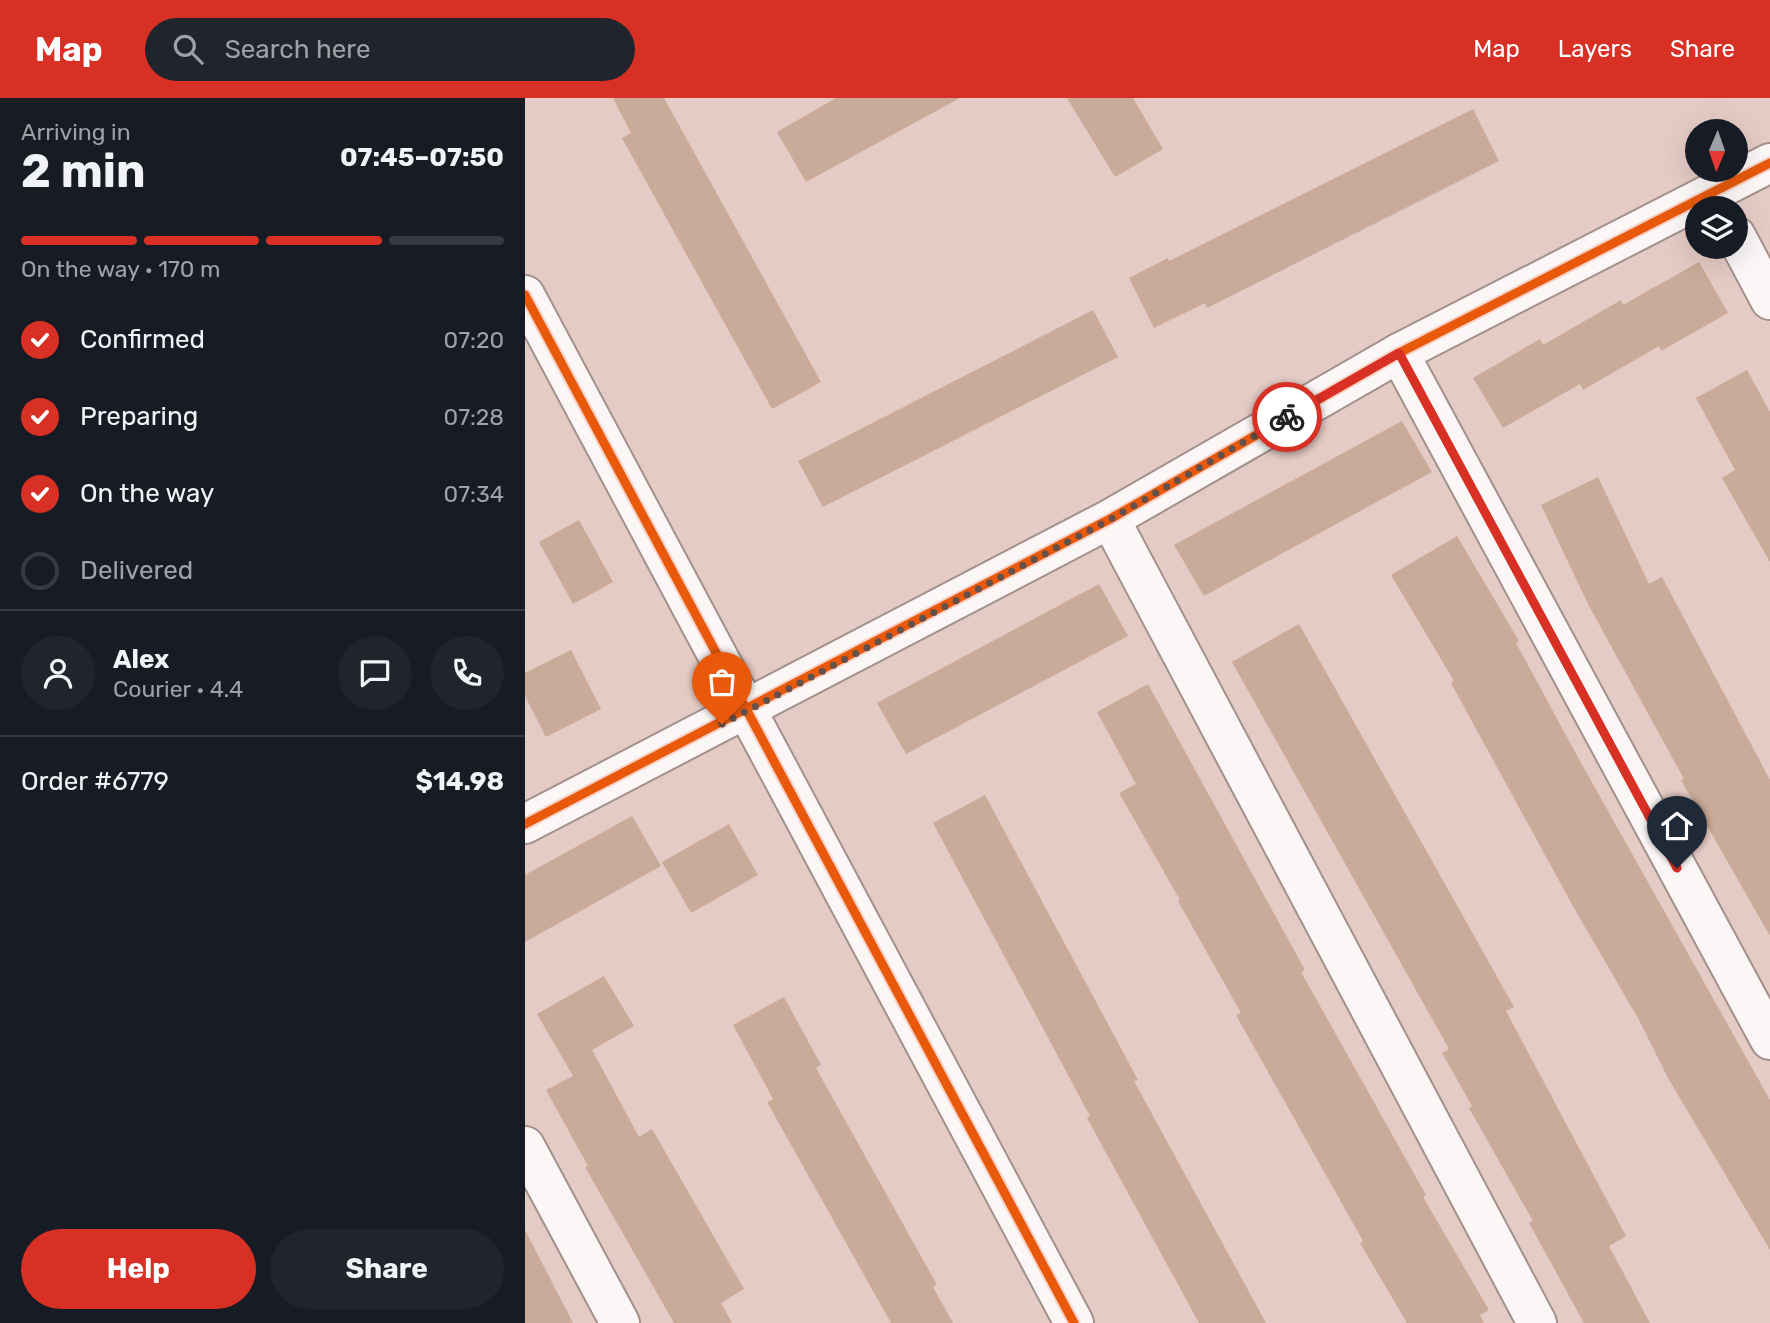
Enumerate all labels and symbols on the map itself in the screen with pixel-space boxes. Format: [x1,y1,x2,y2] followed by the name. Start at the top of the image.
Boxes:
[1685,119,1748,182] north arrow
[1252,382,1322,452] courier
[692,652,752,724] pin
[1647,796,1707,868] pin

